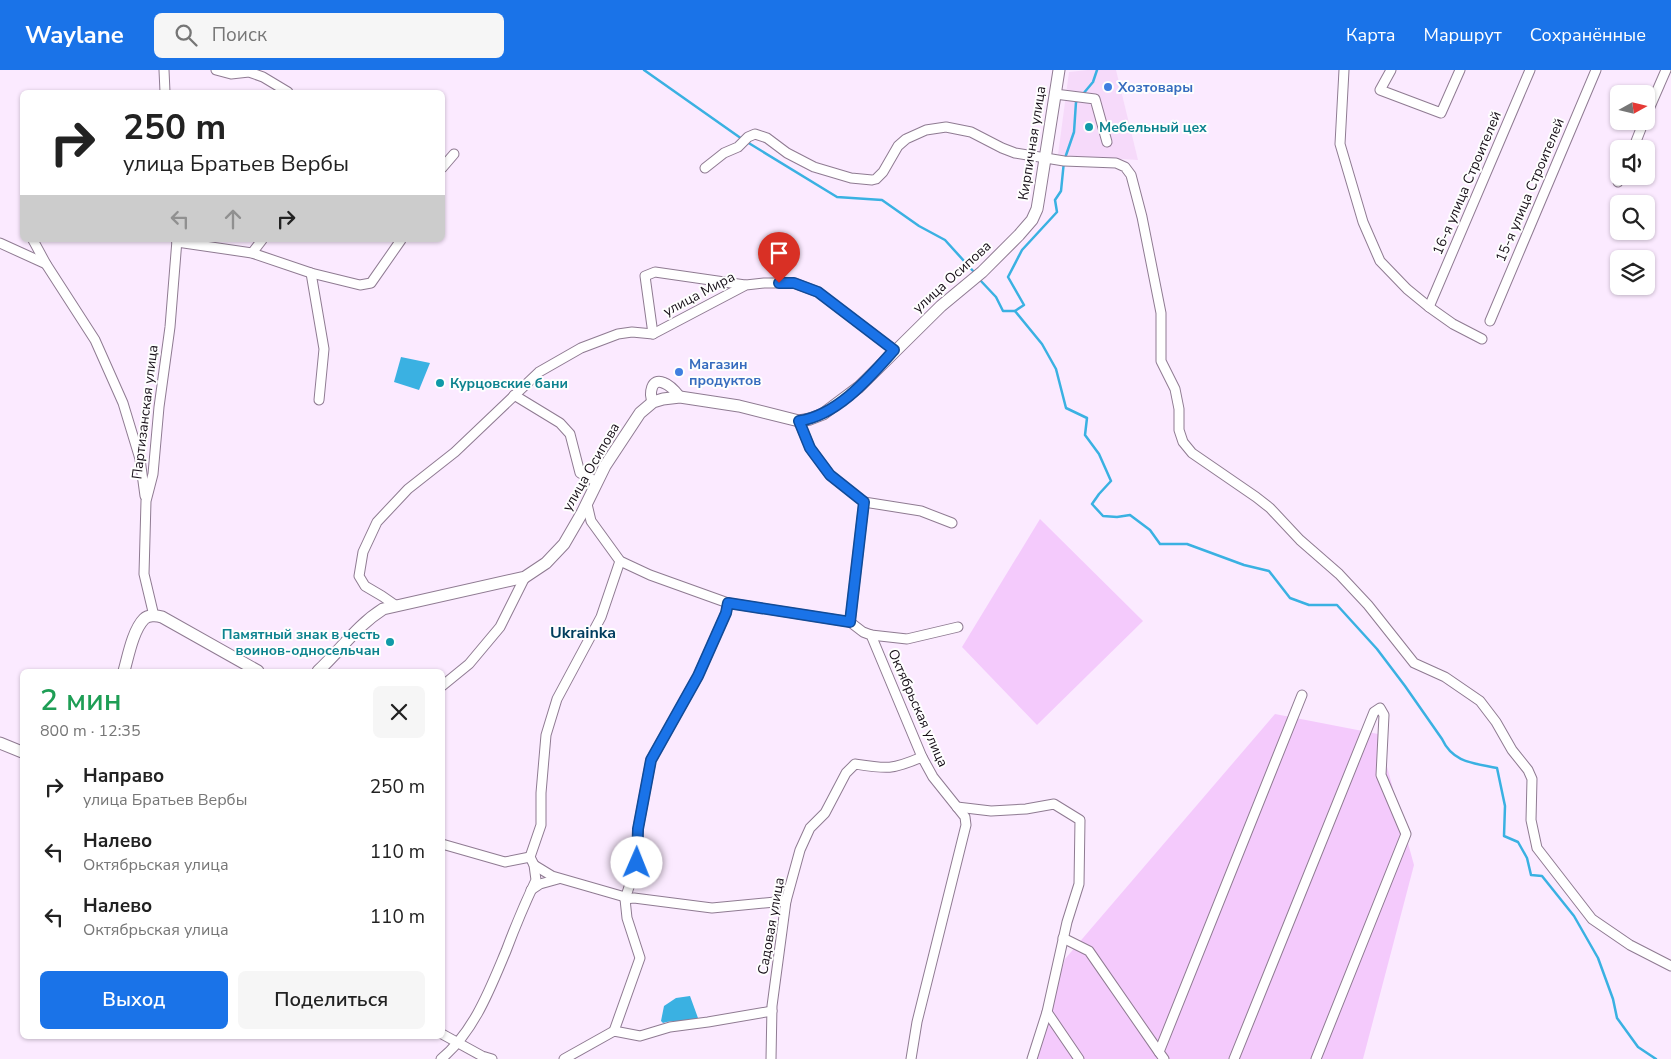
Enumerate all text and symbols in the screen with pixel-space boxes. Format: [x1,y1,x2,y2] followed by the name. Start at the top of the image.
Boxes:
[154,13,504,58] search box
[25,19,124,51] text: Waylane
[172,21,200,49] icon: search
[212,22,267,48] text: Поиск
[1346,23,1396,47] text: Карта
[1424,23,1502,47] text: Маршрут
[1530,23,1646,47] text: Сохранённые
[1117,78,1193,97] place label: Хозтовары
[1102,81,1114,93] marker: Хозтовары
[1014,84,1050,202] street label: Кирпичная улица
[1610,85,1655,130] north arrow
[1610,85,1655,295] map controls
[123,104,226,151] text: 250 m
[1428,108,1506,258] street label: 16-я улица Строителей
[40,110,105,175] icon: right
[1491,115,1569,265] street label: 15-я улица Строителей
[1099,118,1207,137] place label: Мебельный цех
[1083,121,1095,133] marker: Мебельный цех
[1610,140,1655,185] button: sound
[123,149,349,179] text: улица Братьев Вербы
[1610,195,1655,240] button: search
[166,205,194,233] icon: left
[219,205,247,233] icon: ahead
[272,205,300,233] icon: right
[758,232,800,283] pin
[909,237,995,317] street label: улица Осипова
[765,239,793,267] icon: arrive
[1610,250,1655,295] button: layers
[660,267,738,321] street label: улица Мира
[127,344,163,480] street label: Партизанская улица
[689,355,761,390] place label: Магазин продуктов
[673,366,685,378] marker: Магазин продуктов
[450,374,568,393] place label: Курцовские бани
[434,377,446,389] marker: Курцовские бани
[558,419,624,515] street label: улица Осипова
[550,622,616,644] district label: Ukrainka
[222,625,380,660] place label: Памятный знак в честь воинов-односельчан
[384,636,396,648] marker: Памятный знак в честь воинов-односельчан
[883,646,953,770] street label: Октябрьская улица
[40,680,122,721] text: 2 мин
[373,686,425,738] button: close
[40,720,141,742] text: 800 m · 12:35
[83,763,164,789] text: Направо
[40,773,68,801] icon: right
[370,774,425,800] text: 250 m
[83,789,247,811] text: улица Братьев Вербы
[83,828,152,854] text: Налево
[610,836,662,888] position arrow
[40,838,68,866] icon: left
[370,839,425,865] text: 110 m
[83,854,229,876] text: Октябрьская улица
[753,876,789,976] street label: Садовая улица
[83,893,152,919] text: Налево
[40,903,68,931] icon: left
[370,904,425,930] text: 110 m
[83,919,229,941] text: Октябрьская улица
[40,971,228,1029] button: Выход
[238,971,425,1029] button: Поделиться

